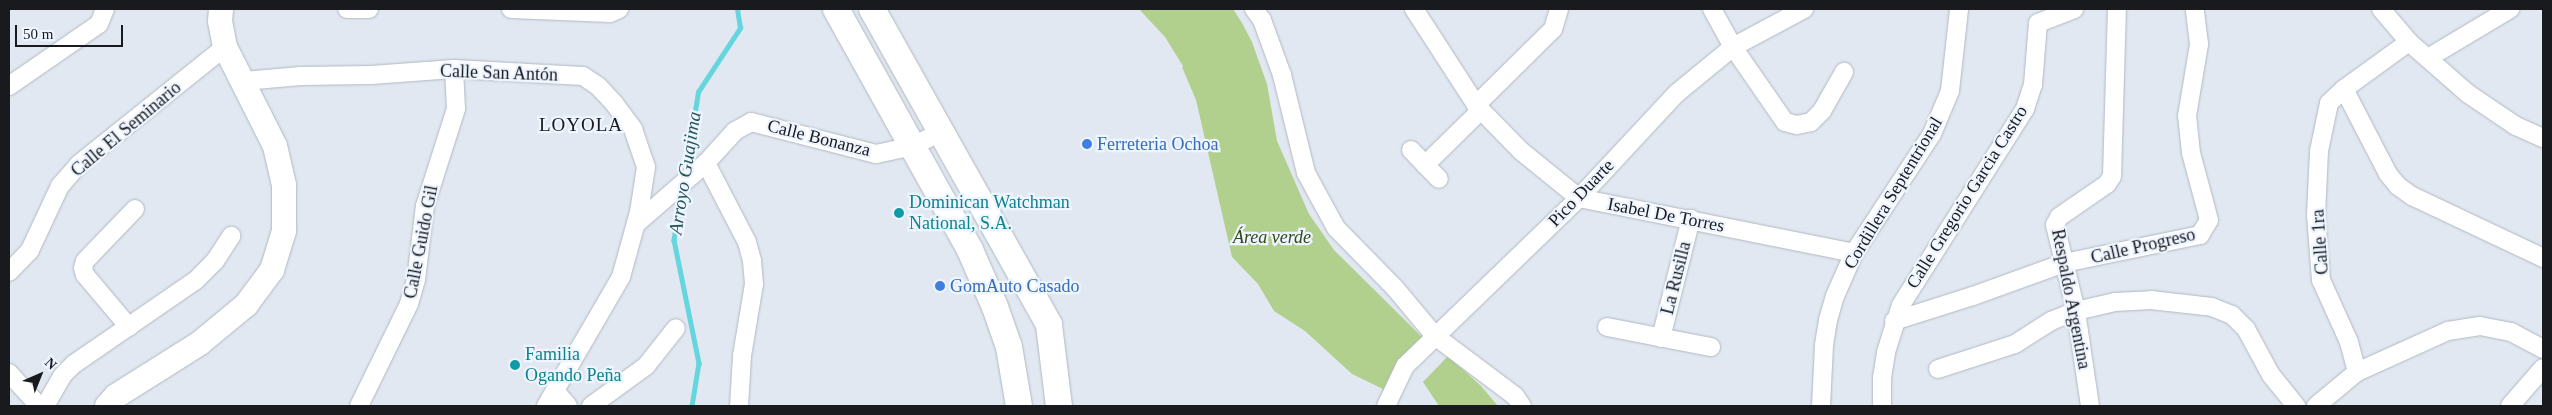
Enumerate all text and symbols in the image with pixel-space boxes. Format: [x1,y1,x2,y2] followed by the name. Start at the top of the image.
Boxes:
[18,15,125,47] scale bar
[23,26,53,42] text: 50 m
[439,60,559,86] street label: Calle San Antón
[67,77,185,181] street label: Calle El Seminario
[1902,102,2032,292] street label: Calle Gregorio Garcia Castro
[664,110,706,236] water label: Arroyo Guajima
[1839,113,1947,273] street label: Cordillera Septentrional
[538,114,624,136] district label: LOYOLA
[765,115,873,161] street label: Calle Bonanza
[1097,133,1218,155] place label: Ferreteria Ochoa
[1081,138,1093,150] marker: Ferreteria Ochoa
[1544,155,1618,231] street label: Pico Duarte
[399,184,443,300] street label: Calle Guido Gil
[909,192,1070,234] place label: Dominican Watchman National, S.A.
[1606,193,1726,237] street label: Isabel De Torres
[893,207,905,219] marker: Dominican Watchman National, S.A.
[2307,209,2333,275] street label: Calle 1ra
[2089,224,2197,268] street label: Calle Progreso
[1233,226,1311,248] park label: Área verde
[2047,227,2095,371] street label: Respaldo Argentina
[1657,239,1695,317] street label: La Rusilla
[950,275,1079,297] place label: GomAuto Casado
[934,280,946,292] marker: GomAuto Casado
[525,344,621,386] place label: Familia Ogando Peña
[15,350,65,400] north arrow
[42,355,60,373] text: N
[509,359,521,371] marker: Familia Ogando Peña

